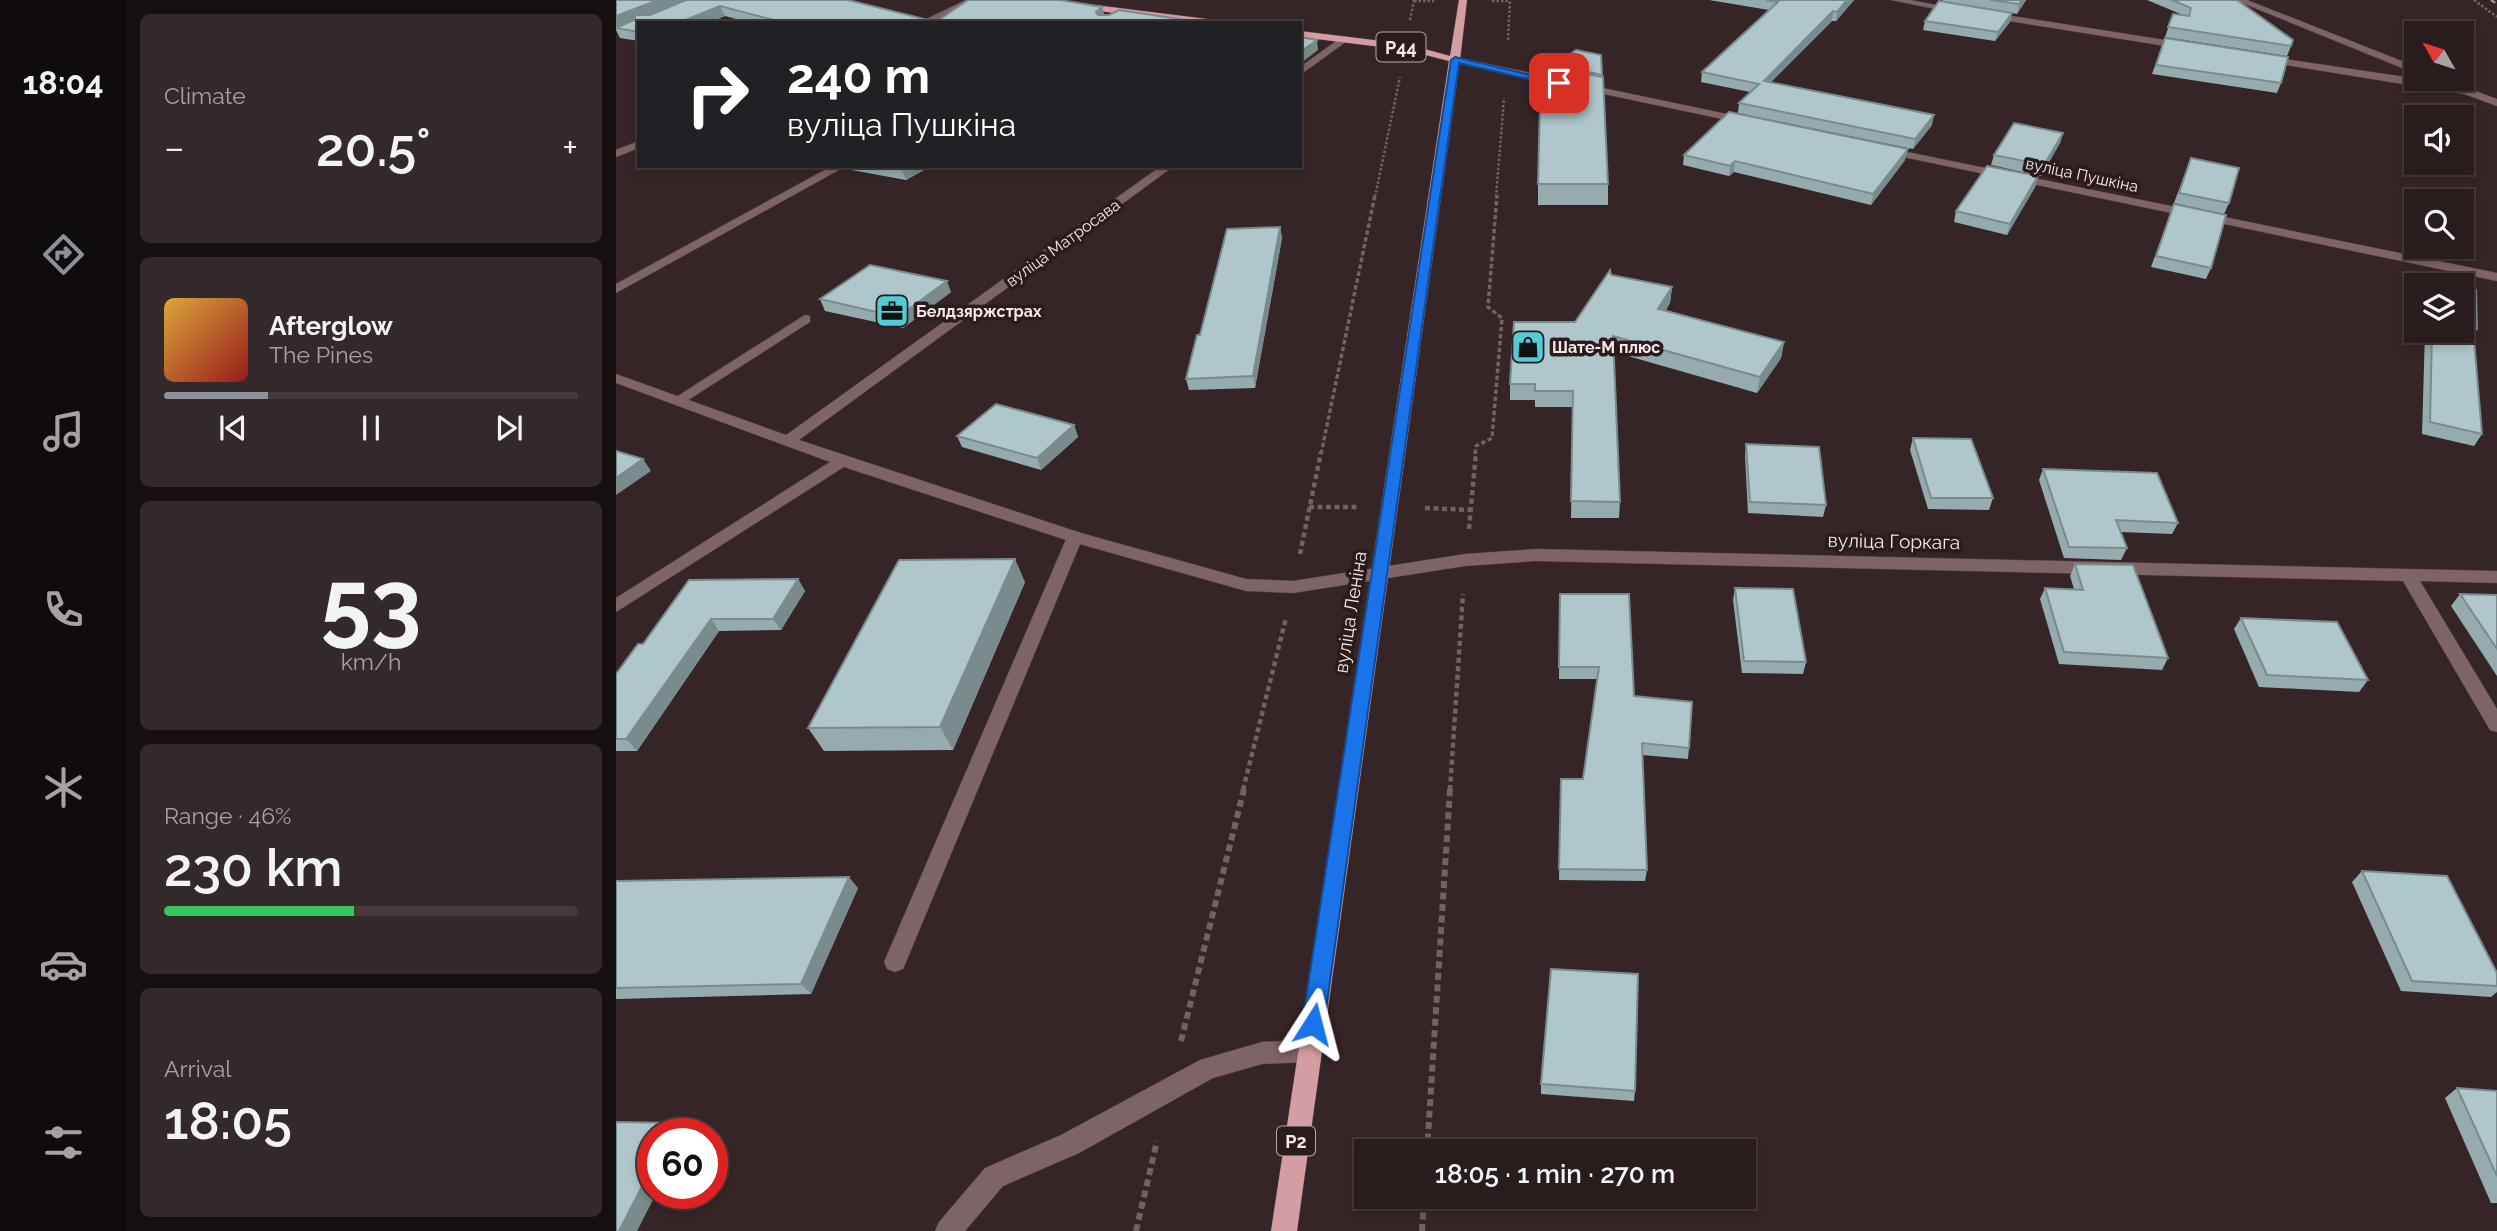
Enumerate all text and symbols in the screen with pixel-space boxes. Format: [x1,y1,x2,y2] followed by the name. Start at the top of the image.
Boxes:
[2404,21,2474,91] north arrow
[2404,21,2474,343] map controls
[1376,32,1426,62] road number: Р44
[787,47,930,104] text: 240 m
[672,49,763,140] icon: right
[1529,53,1589,113] pin
[23,64,103,101] text: 18:04
[1540,64,1578,102] icon: arrive
[164,82,246,109] text: Climate
[2404,105,2474,175] button: sound
[787,106,1016,143] text: вуліца Пушкіна
[316,117,431,178] text: 20.5°
[164,125,184,170] text: −
[562,125,578,170] text: +
[2024,154,2140,196] street label: вуліца Пушкіна
[2404,189,2474,259] button: search
[1002,195,1124,291] street label: вуліца Матросава
[39,230,88,279] icon: directions
[2404,273,2474,343] button: layers
[873,292,911,330] office icon: Белдзяржстрах
[916,302,1042,321] place label: Белдзяржстрах
[269,311,393,341] text: Afterglow
[1509,328,1547,366] shop icon: Шате-М плюс
[1552,338,1660,357] place label: Шате-М плюс
[269,341,373,368] text: The Pines
[39,407,88,456] icon: music
[214,409,252,447] icon: previous
[352,409,390,447] icon: pause
[490,409,528,447] icon: next
[1827,529,1961,553] street label: вуліца Горкага
[320,549,422,656] text: 53
[1329,549,1371,675] street label: вуліца Леніна
[39,585,88,634] icon: phone
[341,648,401,675] text: km/h
[39,763,88,812] icon: climate
[164,802,291,829] text: Range · 46%
[164,837,343,898] text: 230 km
[39,940,88,989] icon: car
[1276,987,1350,1061] position arrow
[164,1055,231,1082] text: Arrival
[164,1090,292,1151] text: 18:05
[39,1118,88,1167] icon: filters
[637,1118,728,1209] speed limit sign: 60
[1277,1126,1315,1156] road number: Р2
[1435,1159,1675,1189] text: 18:05 · 1 min · 270 m

